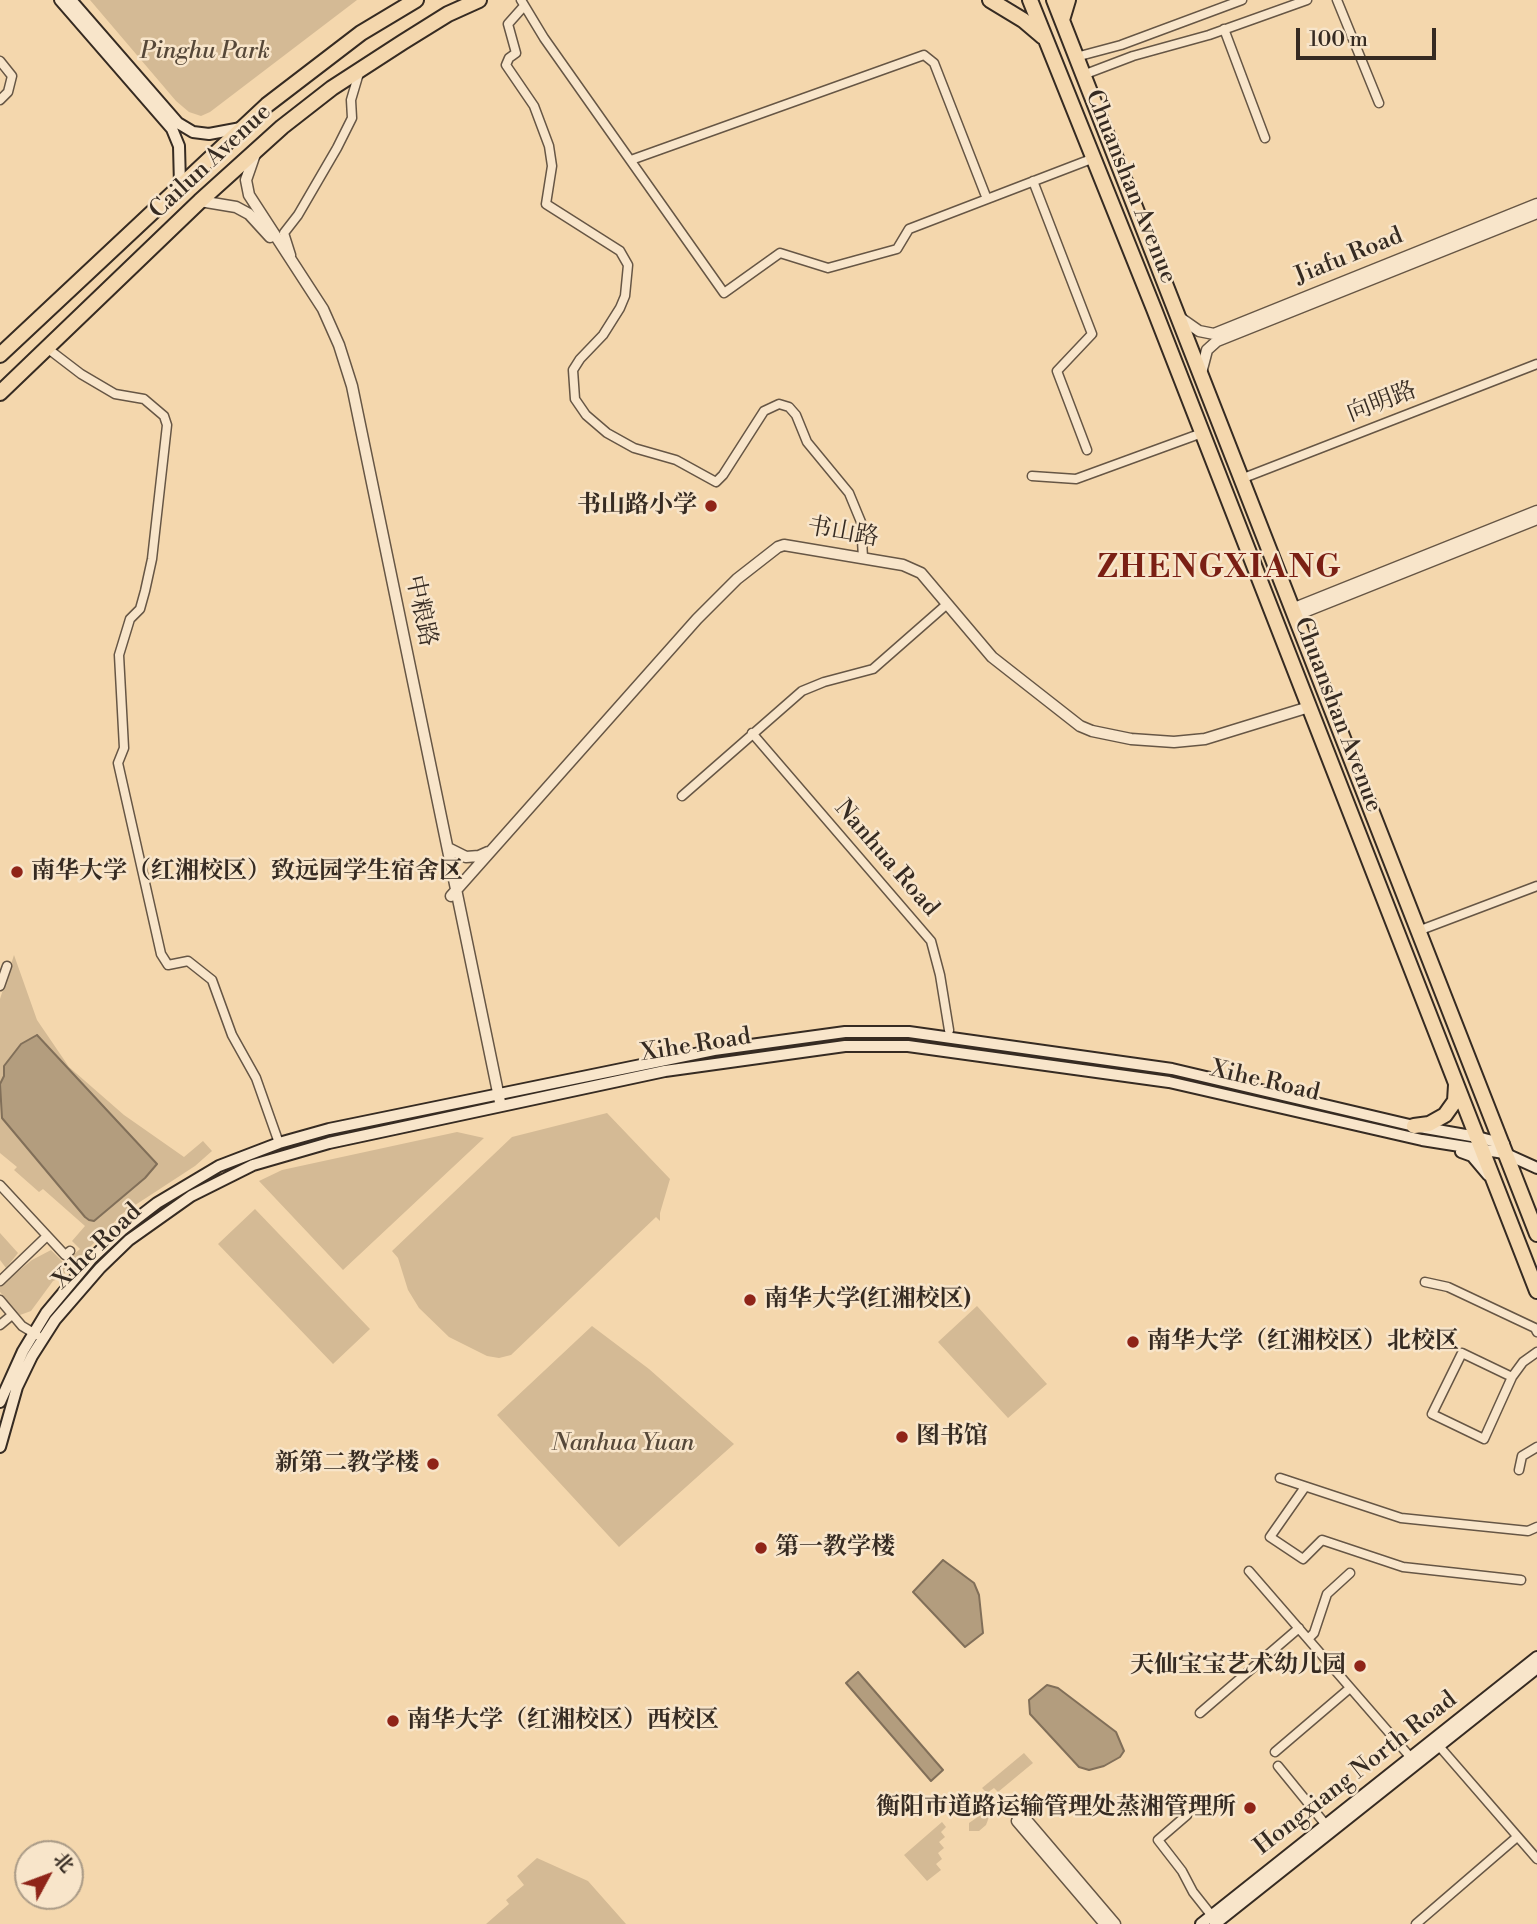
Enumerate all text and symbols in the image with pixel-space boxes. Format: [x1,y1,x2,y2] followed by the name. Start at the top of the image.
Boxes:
[1299,14,1439,58] scale bar
[1309,27,1368,53] text: 100 m
[140,38,270,66] park label: Pinghu Park
[1078,86,1182,288] street label: Chuanshan Avenue
[144,98,278,226] street label: Cailun Avenue
[1291,222,1407,292] street label: Jiafu Road
[1343,377,1421,429] street label: 向明路
[577,492,697,520] place label: 书山路小学
[703,498,719,514] marker: 书山路小学
[805,513,881,553] street label: 书山路
[1099,550,1341,588] district label: ZHENGXIANG
[398,573,442,649] street label: 中粮路
[1287,614,1387,816] street label: Chuanshan Avenue
[828,795,944,923] street label: Nanhua Road
[31,858,463,886] place label: 南华大学（红湘校区）致远园学生宿舍区
[9,864,25,880] marker: 南华大学（红湘校区）致远园学生宿舍区
[639,1023,753,1069] street label: Xihe Road
[1208,1055,1322,1109] street label: Xihe Road
[48,1198,148,1296] street label: Xihe Road
[764,1286,971,1314] place label: 南华大学(红湘校区)
[742,1292,758,1308] marker: 南华大学(红湘校区)
[1147,1328,1459,1356] place label: 南华大学（红湘校区）北校区
[1125,1334,1141,1350] marker: 南华大学（红湘校区）北校区
[916,1423,988,1451] place label: 图书馆
[894,1429,910,1445] marker: 图书馆
[552,1430,694,1458] park label: Nanhua Yuan
[275,1450,419,1478] place label: 新第二教学楼
[425,1456,441,1472] marker: 新第二教学楼
[775,1534,895,1562] place label: 第一教学楼
[753,1540,769,1556] marker: 第一教学楼
[1130,1652,1346,1680] place label: 天仙宝宝艺术幼儿园
[1352,1658,1368,1674] marker: 天仙宝宝艺术幼儿园
[1249,1686,1463,1862] street label: Hongxiang North Road
[407,1707,719,1735] place label: 南华大学（红湘校区）西校区
[385,1713,401,1729] marker: 南华大学（红湘校区）西校区
[876,1794,1236,1822] place label: 衡阳市道路运输管理处蒸湘管理所
[1242,1800,1258,1816] marker: 衡阳市道路运输管理处蒸湘管理所
[14,1840,84,1910] north arrow
[48,1847,79,1878] text: 北

